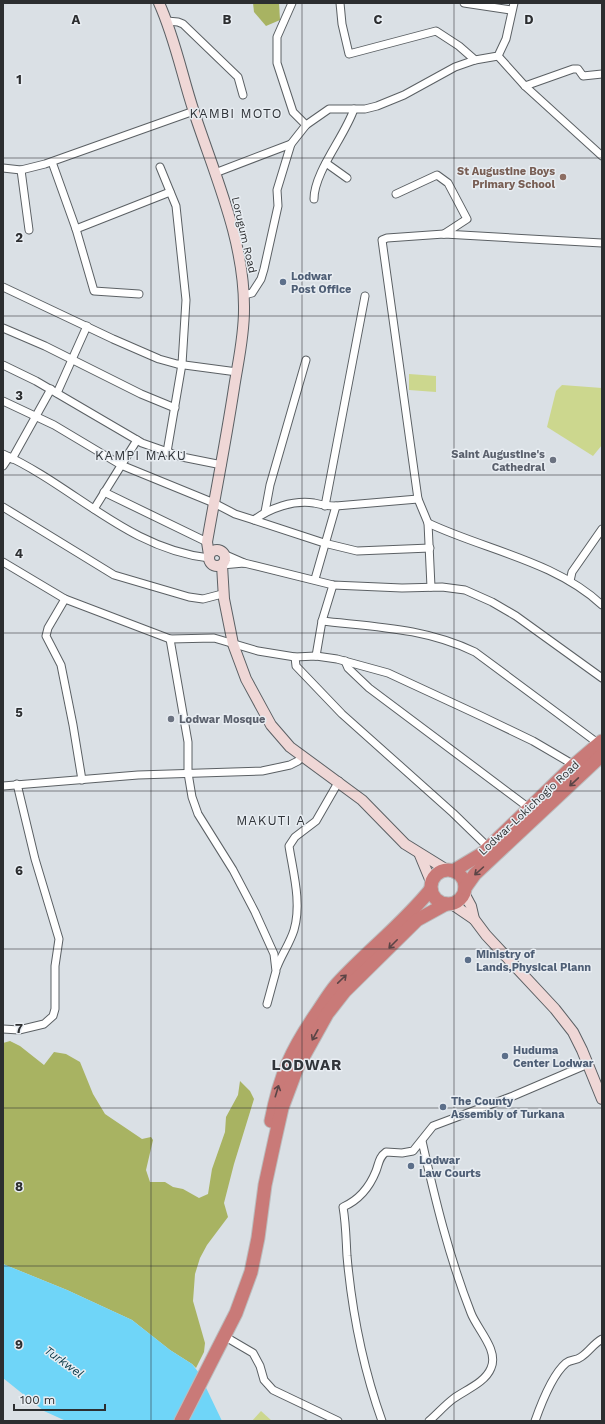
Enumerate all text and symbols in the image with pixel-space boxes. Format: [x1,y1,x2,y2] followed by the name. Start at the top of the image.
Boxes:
[72,12,81,27] text: A
[223,12,232,27] text: B
[374,12,383,27] text: C
[524,12,534,27] text: D
[16,72,22,87] text: 1
[190,106,282,121] district label: KAMBI MOTO
[457,165,555,191] place label: St Augustine Boys Primary School
[558,172,568,182] marker: St Augustine Boys Primary School
[229,196,259,274] street label: Lorugum Road
[15,230,23,245] text: 2
[291,270,351,296] place label: Lodwar Post Office
[278,277,288,287] marker: Lodwar Post Office
[15,388,23,403] text: 3
[95,448,187,463] district label: KAMPI MAKU
[451,448,545,474] place label: Saint Augustine's Cathedral
[548,455,558,465] marker: Saint Augustine's Cathedral
[15,546,24,561] text: 4
[15,705,23,720] text: 5
[179,713,265,726] place label: Lodwar Mosque
[166,714,176,724] marker: Lodwar Mosque
[476,758,582,858] street label: Lodwar-Lokichogio Road
[569,777,579,787] one-way arrow
[236,813,306,828] district label: MAKUTI A
[15,863,23,878] text: 6
[474,866,484,875] one-way arrow
[388,939,398,949] one-way arrow
[476,948,591,974] place label: Ministry of Lands,Physical Plann
[463,955,473,965] marker: Ministry of Lands,Physical Plann
[337,975,347,984] one-way arrow
[15,1021,23,1036] text: 7
[310,1029,318,1041] one-way arrow
[513,1044,594,1070] place label: Huduma Center Lodwar
[500,1051,510,1061] marker: Huduma Center Lodwar
[272,1056,342,1074] district label: LODWAR
[274,1085,281,1098] one-way arrow
[451,1095,565,1121] place label: The County Assembly of Turkana
[438,1102,448,1112] marker: The County Assembly of Turkana
[419,1154,481,1180] place label: Lodwar Law Courts
[406,1161,416,1171] marker: Lodwar Law Courts
[15,1179,23,1194] text: 8
[15,1337,23,1352] text: 9
[42,1343,87,1381] water label: Turkwel
[14,1386,105,1412] scale bar
[20,1393,55,1407] text: 100 m

